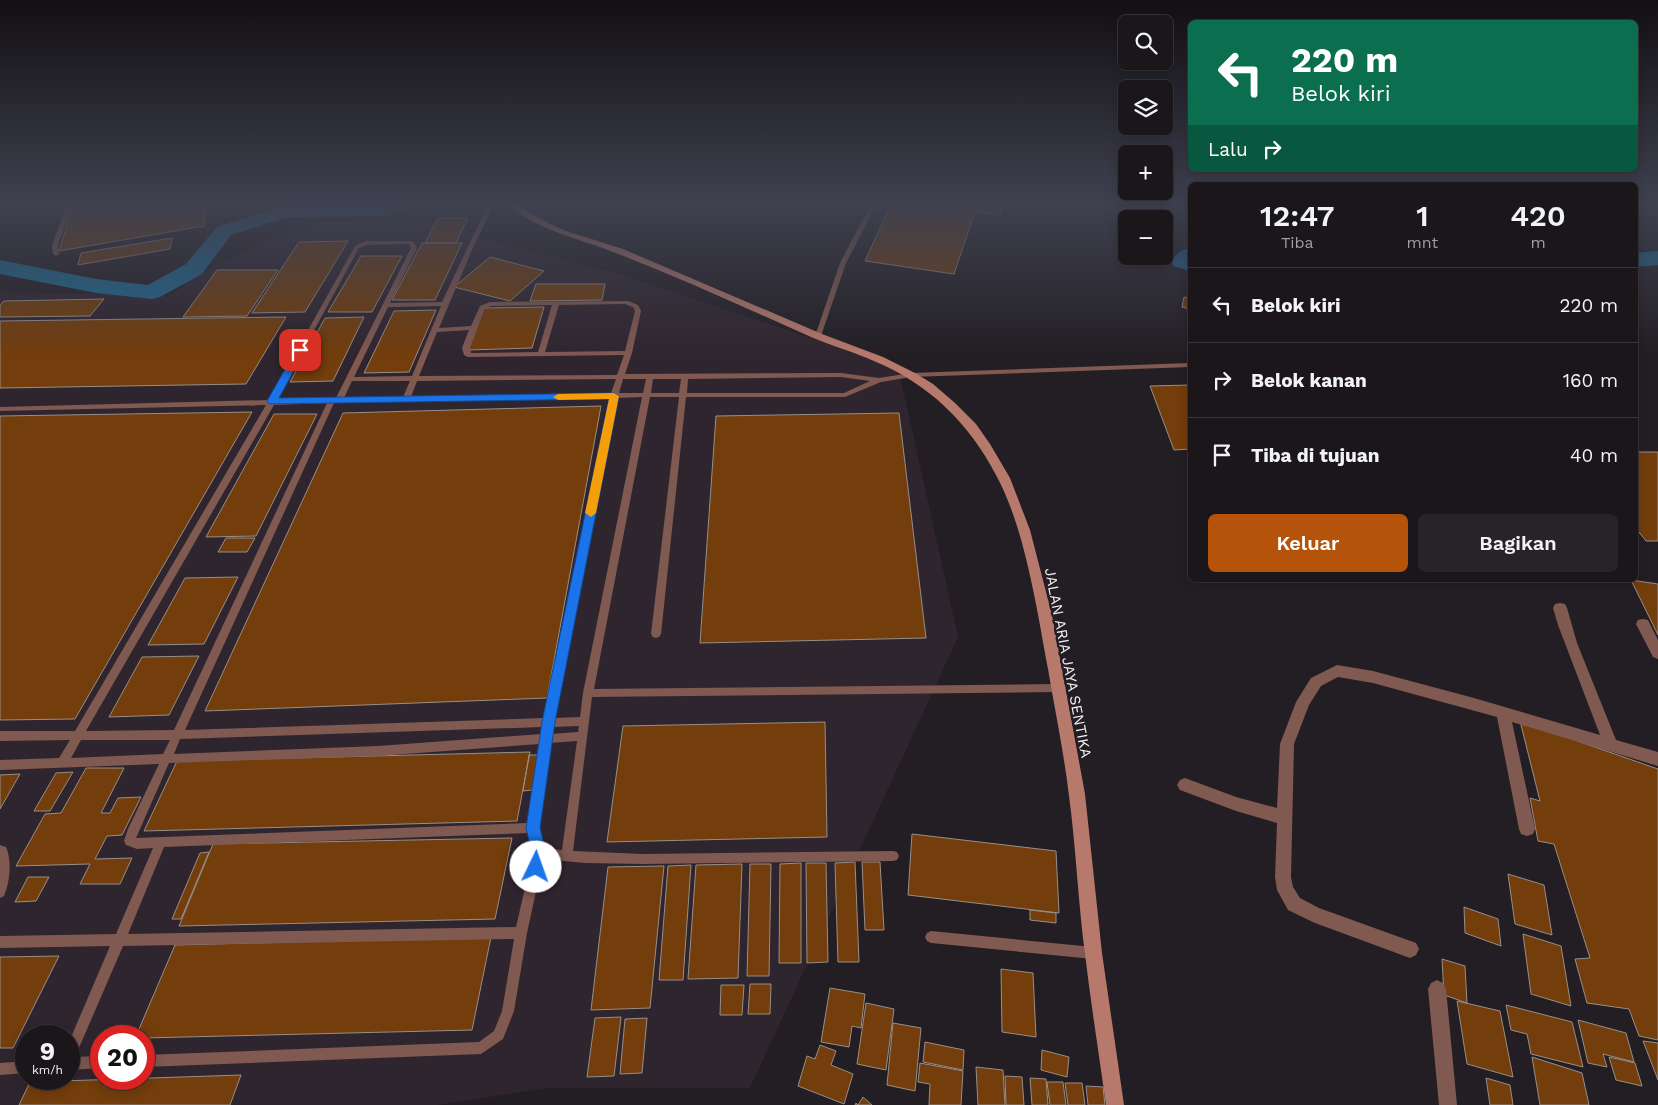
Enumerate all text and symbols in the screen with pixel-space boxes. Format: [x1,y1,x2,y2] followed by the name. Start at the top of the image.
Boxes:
[1118,15,1173,265] map controls
[1118,15,1173,70] button: search
[1291,39,1398,81] text: 220 m
[1208,40,1273,105] icon: left
[1118,80,1173,135] button: layers
[1291,81,1391,106] text: Belok kiri
[1258,135,1286,163] icon: right
[1208,138,1248,161] text: Lalu
[1118,145,1173,200] button: +
[1260,198,1334,233] text: 12:47
[1416,198,1429,233] text: 1
[1510,198,1566,233] text: 420
[1118,210,1173,265] button: −
[1281,233,1314,252] text: Tiba
[1407,233,1438,252] text: mnt
[1530,233,1546,252] text: m
[1208,291,1236,319] icon: left
[1251,294,1341,317] text: Belok kiri
[1559,294,1618,317] text: 220 m
[279,329,321,371] pin
[286,336,314,364] icon: arrive
[1208,366,1236,394] icon: right
[1251,369,1367,392] text: Belok kanan
[1563,369,1618,392] text: 160 m
[1208,441,1236,469] icon: arrive
[1251,444,1380,467] text: Tiba di tujuan
[1570,444,1618,467] text: 40 m
[1208,514,1408,572] button: Keluar
[1418,514,1618,572] button: Bagikan
[1041,566,1095,760] street label: JALAN ARIA JAYA SENTIKA
[509,840,561,892] position arrow
[90,1025,155,1090] speed limit sign: 20
[40,1037,55,1066] text: 9
[32,1063,63,1077] text: km/h

